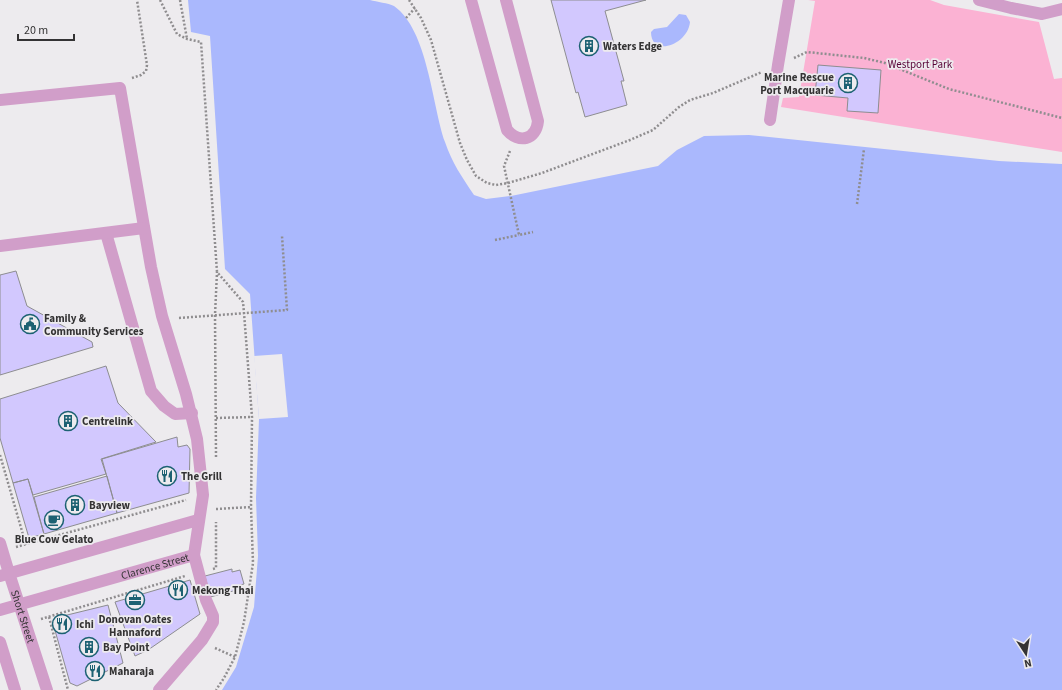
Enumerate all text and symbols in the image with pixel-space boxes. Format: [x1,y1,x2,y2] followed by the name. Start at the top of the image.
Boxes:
[18,16,74,42] scale bar
[24,22,48,39] text: 20 m
[578,35,600,57] building icon: Waters Edge
[603,39,662,54] place label: Waters Edge
[888,57,953,72] park label: Westport Park
[760,70,834,98] place label: Marine Rescue Port Macquarie
[837,72,859,94] building icon: Marine Rescue Port Macquarie
[44,311,144,339] place label: Family & Community Services
[19,313,41,335] public building icon: Family & Community Services
[57,410,79,432] building icon: Centrelink
[82,414,133,429] place label: Centrelink
[156,465,178,487] restaurant icon: The Grill
[181,469,223,484] place label: The Grill
[64,494,86,516] building icon: Bayview
[89,498,131,513] place label: Bayview
[43,509,65,531] cafe icon: Blue Cow Gelato
[15,532,93,547] place label: Blue Cow Gelato
[119,549,191,583] street label: Clarence Street
[167,579,189,601] restaurant icon: Mekong Thai
[192,583,254,598] place label: Mekong Thai
[7,588,39,645] street label: Short Street
[124,589,146,611] office icon: Donovan Oates Hannaford
[99,612,172,640] place label: Donovan Oates Hannaford
[51,613,73,635] restaurant icon: Ichi
[76,617,94,632] place label: Ichi
[1006,634,1046,674] north arrow
[78,636,100,658] building icon: Bay Point
[103,640,150,655] place label: Bay Point
[1023,655,1033,671] text: N
[84,660,106,682] restaurant icon: Maharaja
[109,664,154,679] place label: Maharaja

